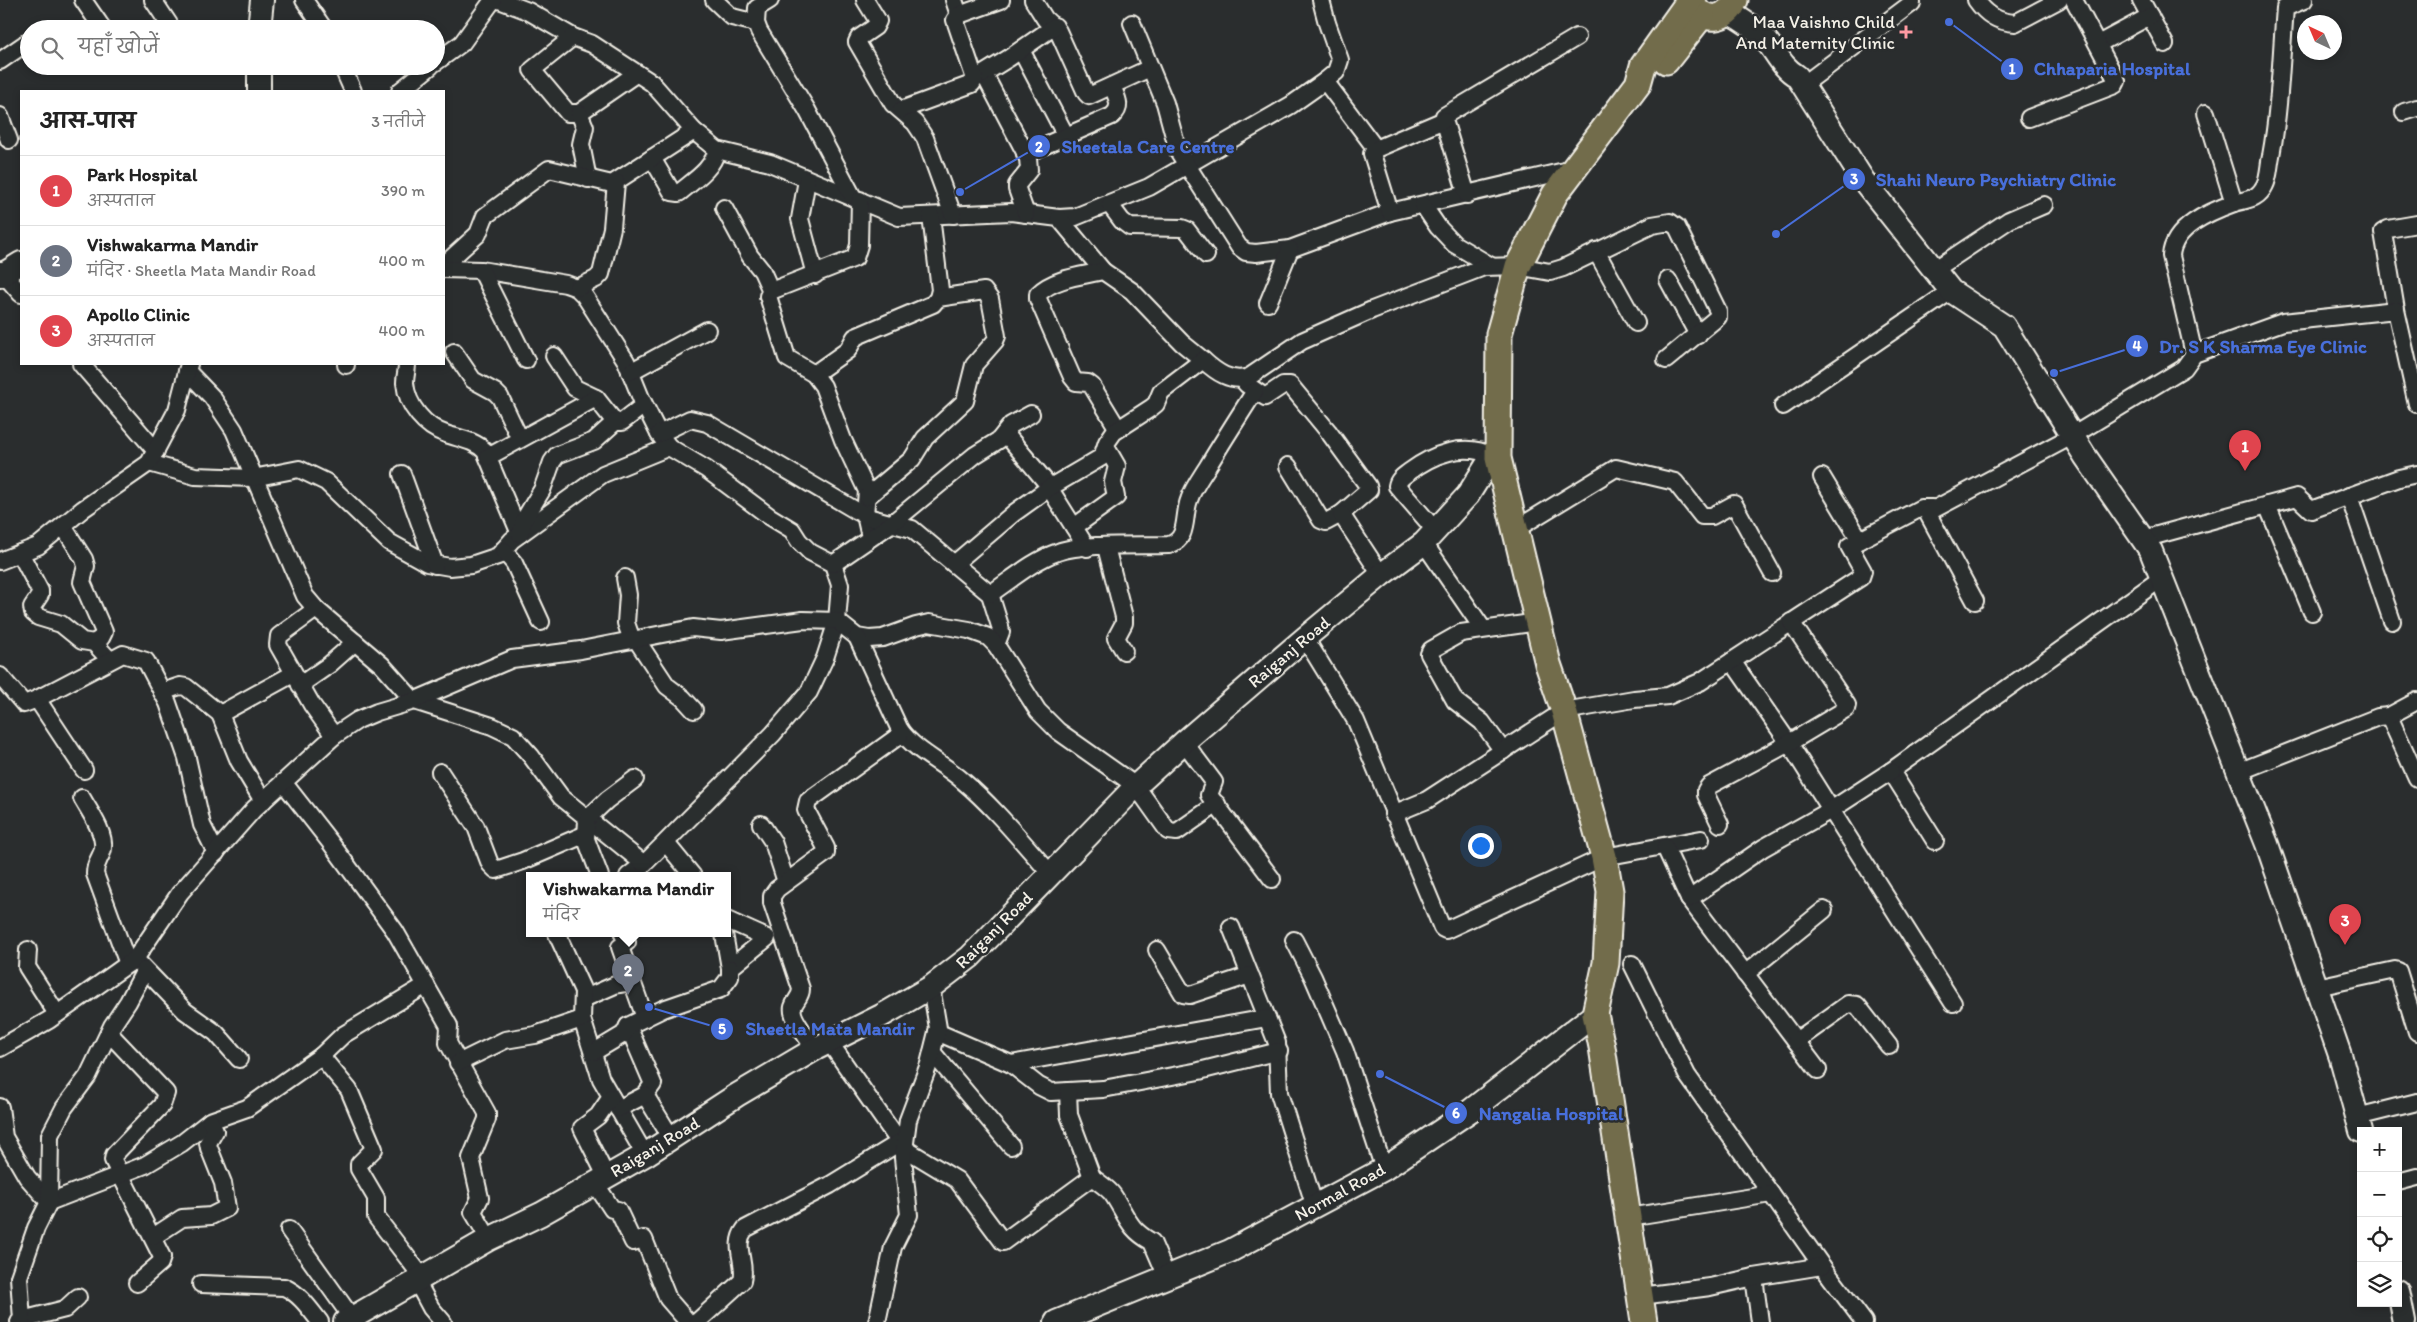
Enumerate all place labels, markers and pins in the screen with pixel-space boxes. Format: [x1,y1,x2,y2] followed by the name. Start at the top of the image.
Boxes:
[1736,11,1895,54] place label: Maa Vaishno Child And Maternity Clinic
[1899,25,1913,39] marker: Maa Vaishno Child And Maternity Clinic
[1999,52,2200,86] callout: Chhaparia Hospital
[1026,129,1245,163] callout: Sheetala Care Centre
[1841,162,2125,196] callout: Shahi Neuro Psychiatry Clinic
[2124,329,2377,363] callout: Dr. S K Sharma Eye Clinic
[2229,430,2261,471] pin: 1
[2329,904,2361,945] pin: 3
[612,954,644,995] pin: 2
[710,1012,924,1046] callout: Sheetla Mata Mandir
[1444,1096,1634,1130] callout: Nangalia Hospital

